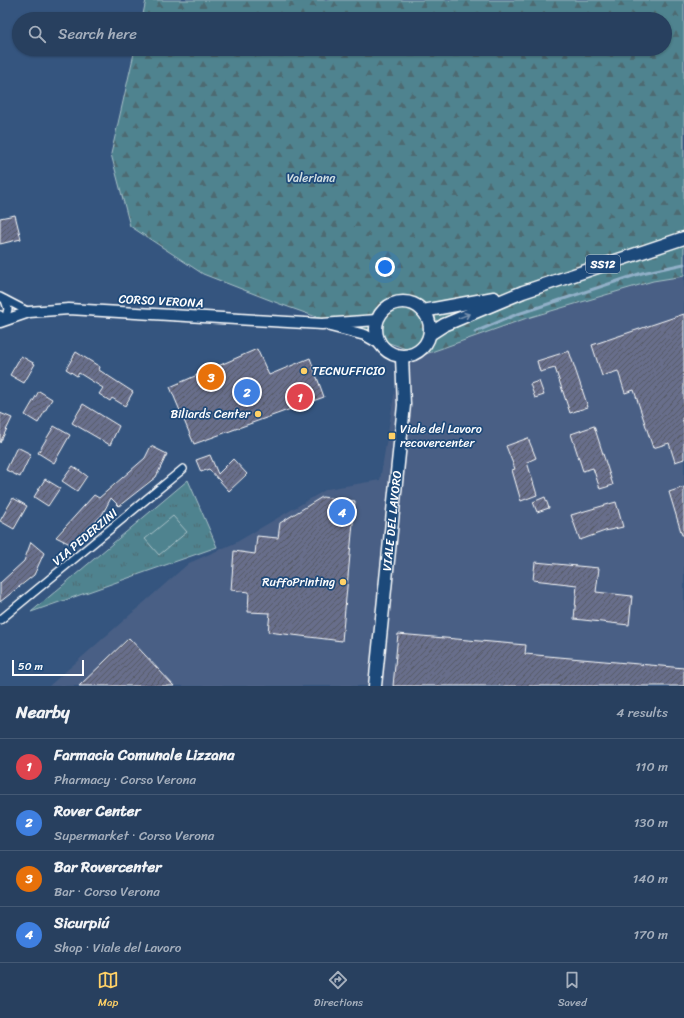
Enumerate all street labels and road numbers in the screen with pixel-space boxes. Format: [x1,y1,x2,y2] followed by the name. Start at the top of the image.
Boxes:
[586,255,620,273] road number: SS12
[118,288,204,314] street label: CORSO VERONA
[376,469,408,572] street label: VIALE DEL LAVORO
[47,503,123,571] street label: VIA PEDERZINI

